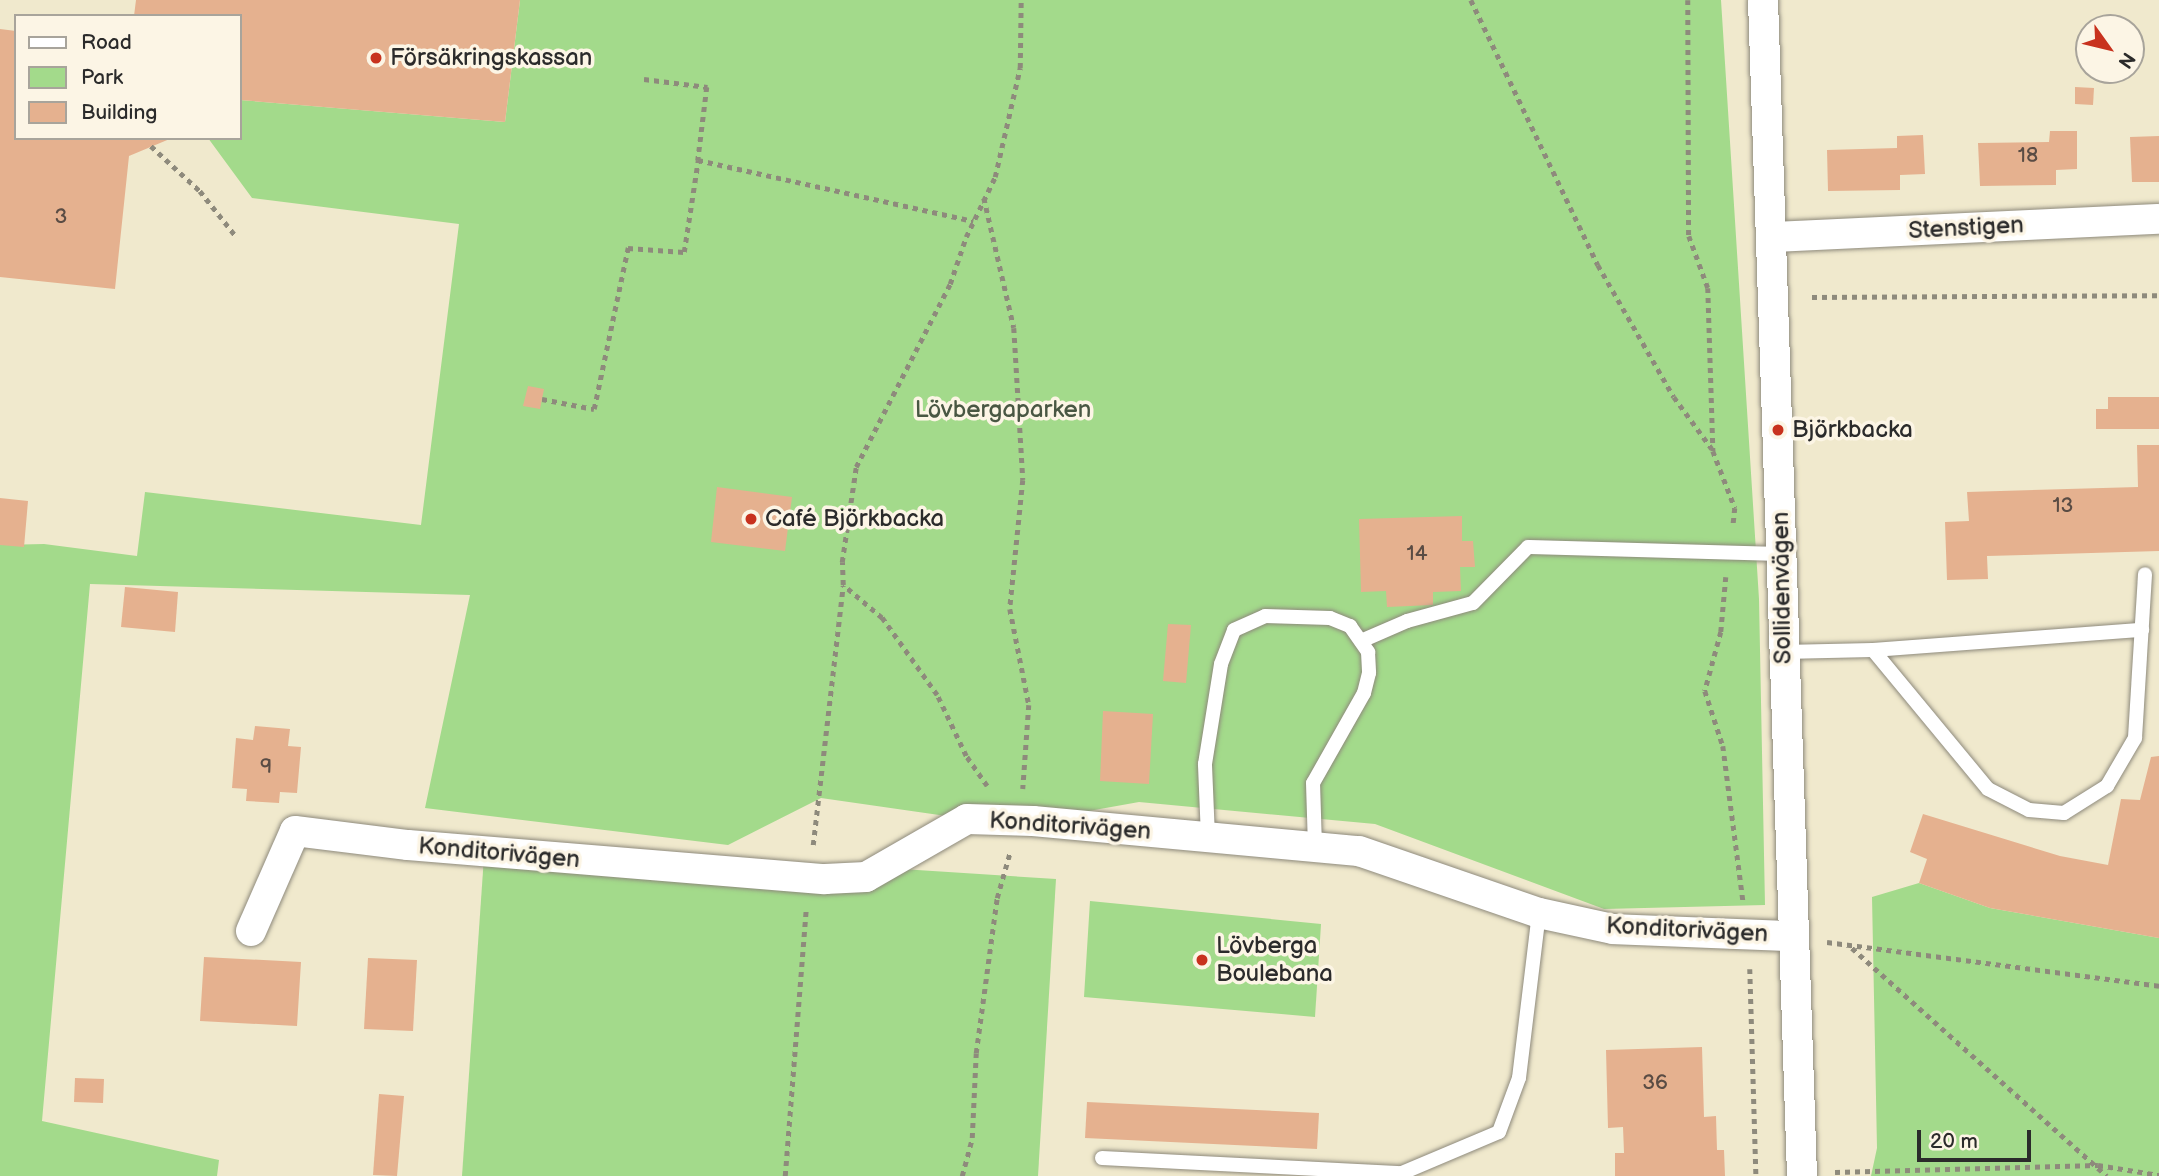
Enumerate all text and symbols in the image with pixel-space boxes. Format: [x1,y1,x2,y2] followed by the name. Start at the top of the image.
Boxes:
[14,14,242,140] legend
[2075,14,2145,84] north arrow
[81,30,132,55] text: Road
[390,44,592,72] place label: Försäkringskassan
[2113,48,2140,72] text: N
[368,50,384,66] marker: Försäkringskassan
[81,65,123,90] text: Park
[81,100,157,125] text: Building
[2018,143,2038,169] house number: 18
[55,204,67,230] house number: 3
[1908,211,2024,245] street label: Stenstigen
[915,396,1091,424] park label: Lövbergaparken
[1792,416,1913,444] place label: Björkbacka
[1770,422,1786,438] marker: Björkbacka
[2052,493,2074,519] house number: 13
[765,505,944,533] place label: Café Björkbacka
[743,511,759,527] marker: Café Björkbacka
[1766,512,1798,664] street label: Sollidenvägen
[1407,541,1427,567] house number: 14
[260,754,272,780] house number: 9
[988,806,1152,846] street label: Konditorivägen
[417,832,581,874] street label: Konditorivägen
[1605,911,1769,949] street label: Konditorivägen
[1216,932,1333,988] place label: Lövberga Boulebana
[1194,952,1210,968] marker: Lövberga Boulebana
[1642,1070,1668,1096] house number: 36
[1921,1116,2035,1160] scale bar
[1930,1129,1978,1154] text: 20 m

